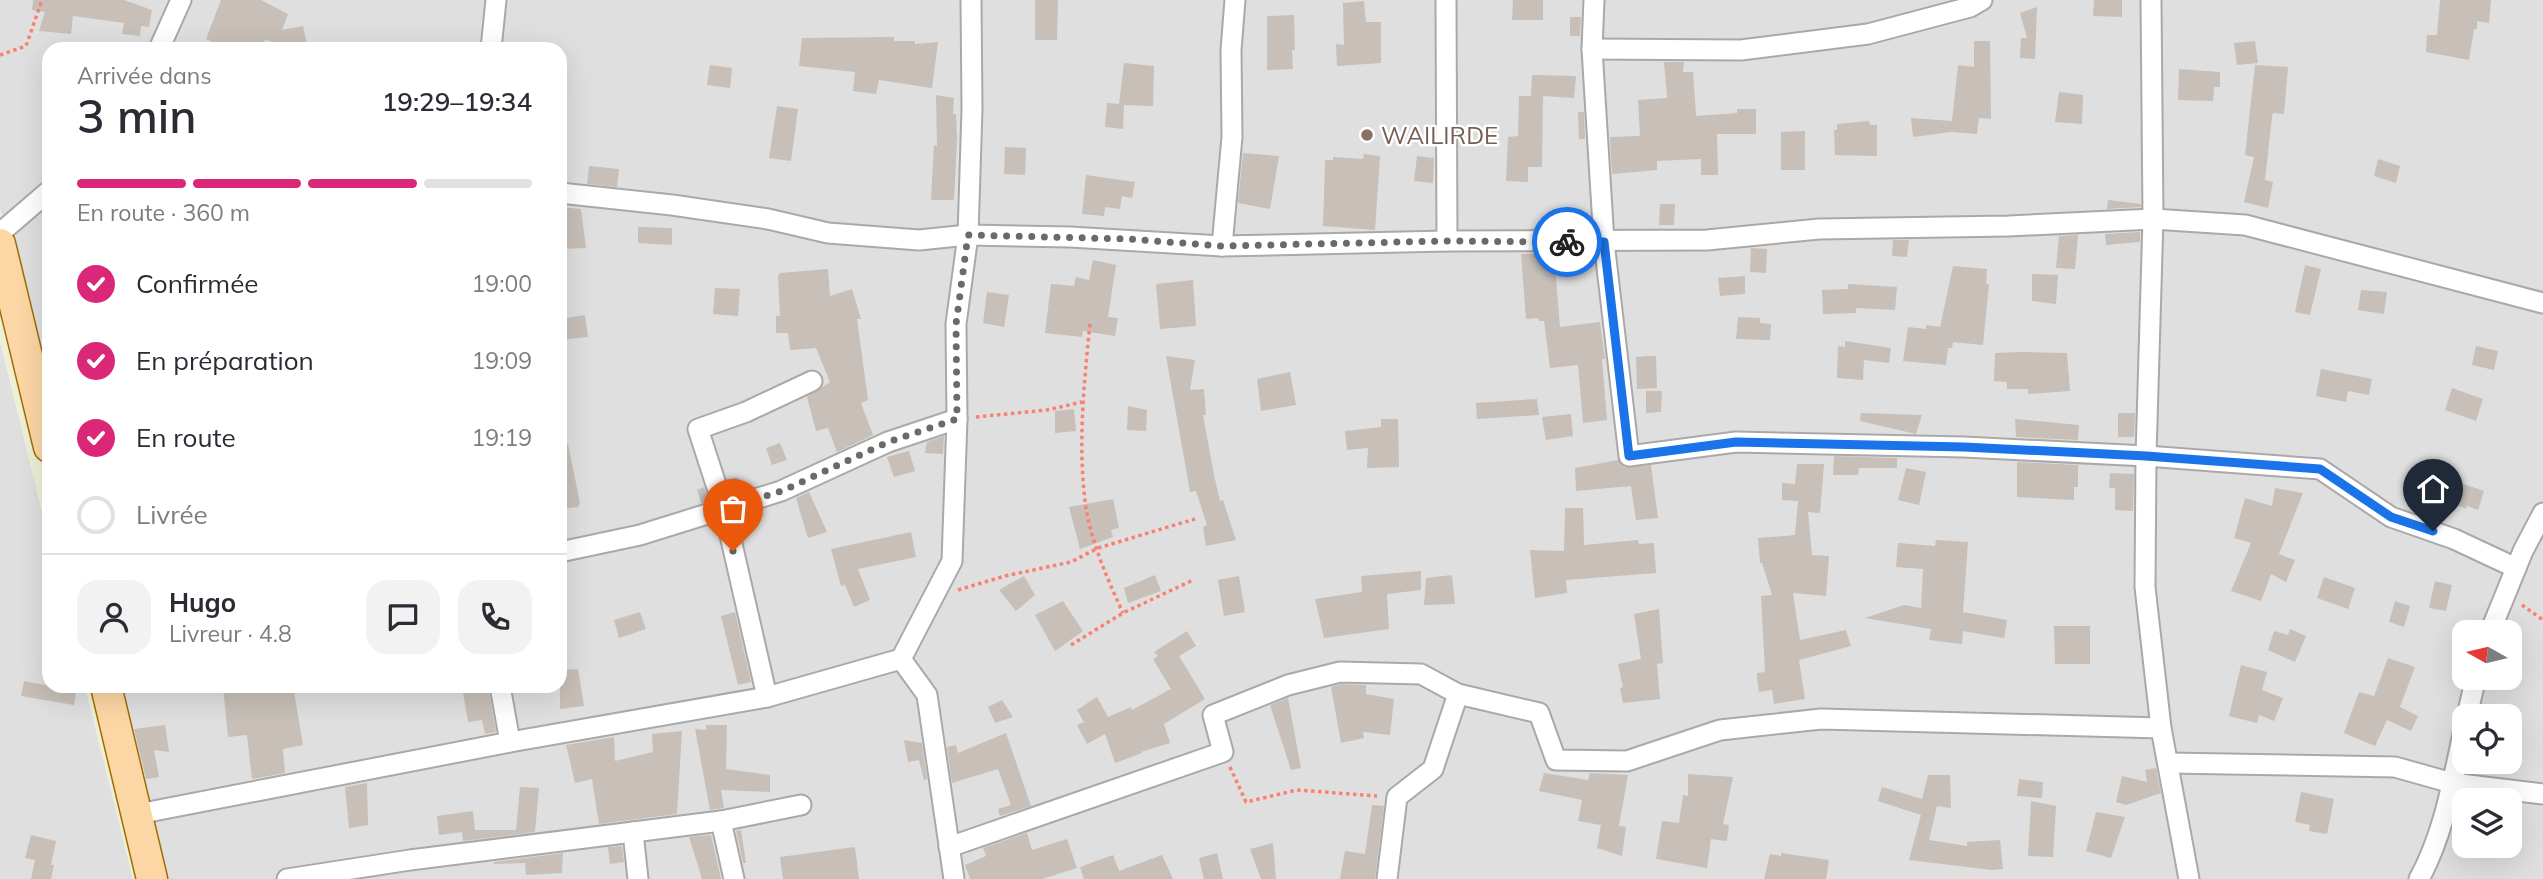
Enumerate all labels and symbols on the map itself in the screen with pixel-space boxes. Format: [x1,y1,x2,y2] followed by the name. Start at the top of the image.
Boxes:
[1381,120,1498,150] place label: WAILIRDE
[1359,127,1375,143] marker: WAILIRDE
[1532,207,1602,277] courier
[2403,459,2463,531] pin
[703,479,763,551] pin
[2452,620,2522,690] north arrow

